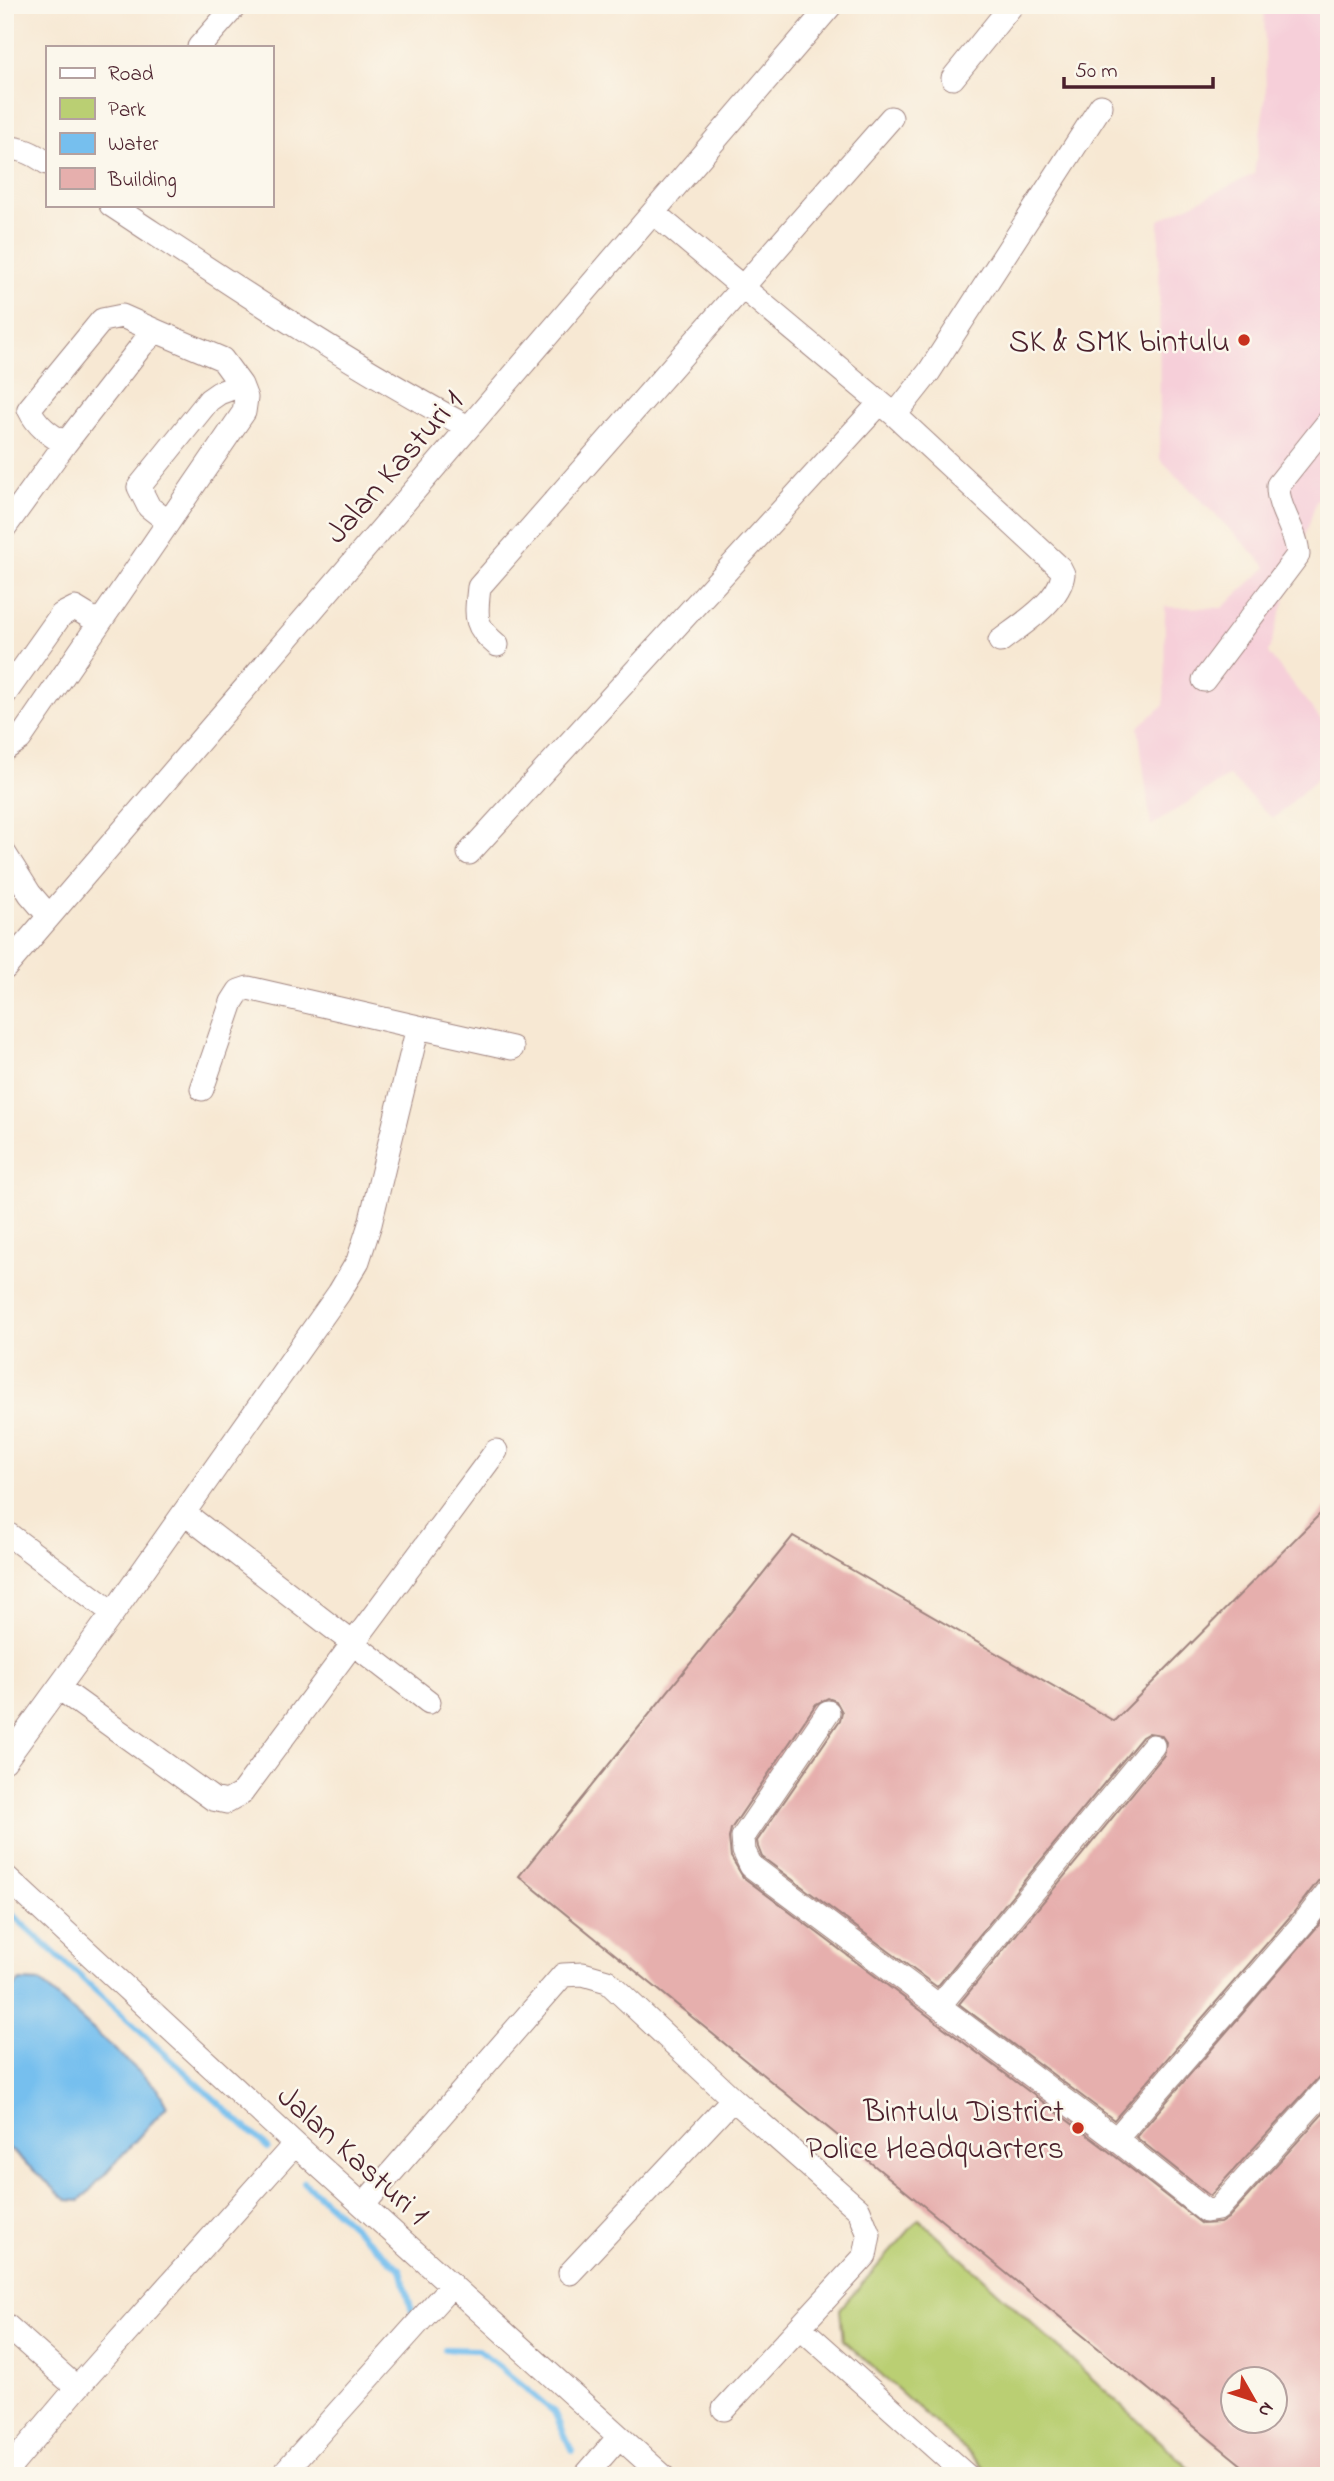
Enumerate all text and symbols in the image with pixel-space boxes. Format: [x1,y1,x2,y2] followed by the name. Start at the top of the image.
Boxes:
[46,46,273,206] legend
[1064,46,1213,90] scale bar
[1075,57,1118,87] text: 50 m
[108,60,154,90] text: Road
[108,96,147,126] text: Park
[108,130,159,160] text: Water
[107,166,177,198] text: Building
[1009,320,1230,367] place label: SK & SMK bintulu
[1236,332,1252,348] marker: SK & SMK bintulu
[315,381,476,556] street label: Jalan Kasturi 1
[265,2075,438,2238] street label: Jalan Kasturi 1
[806,2090,1064,2174] place label: Bintulu District Police Headquarters
[1070,2120,1086,2136] marker: Bintulu District Police Headquarters
[1218,2366,1288,2436] north arrow
[1251,2396,1280,2423] text: N

